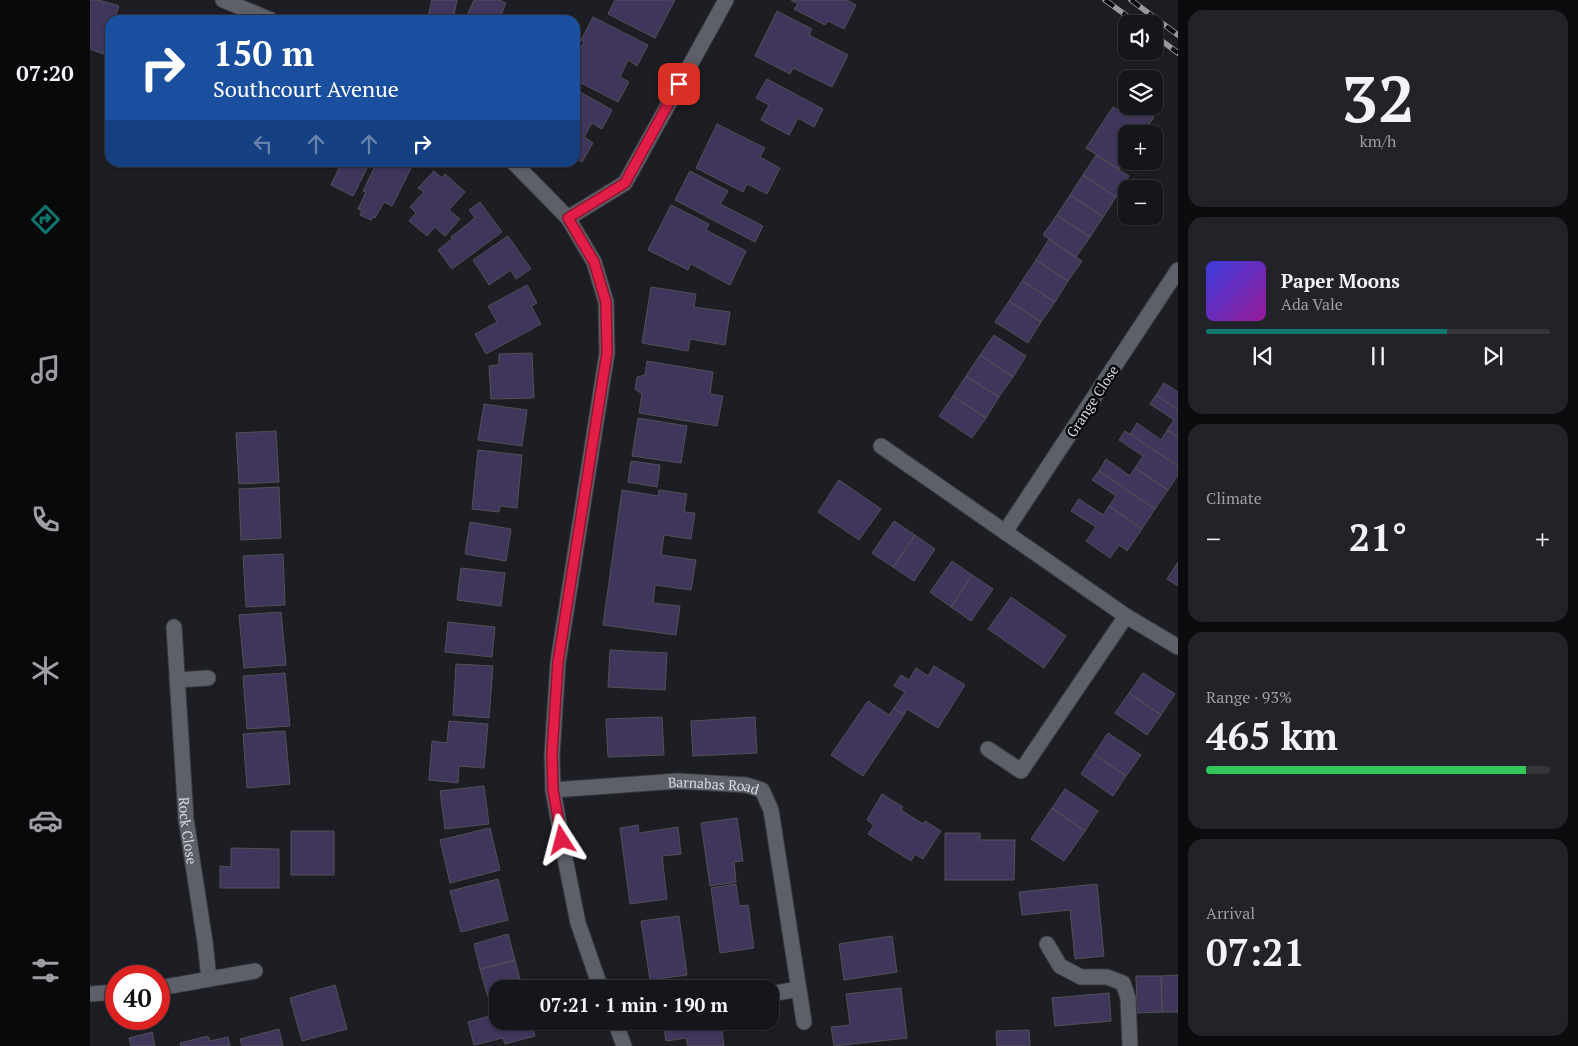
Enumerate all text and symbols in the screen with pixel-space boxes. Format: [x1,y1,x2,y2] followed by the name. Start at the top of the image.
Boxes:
[1118,15,1163,225] map controls
[1118,15,1163,60] button: sound
[213,30,314,76] text: 150 m
[130,35,195,100] icon: right
[1341,54,1415,141] text: 32
[16,58,74,87] text: 07:20
[658,63,700,105] pin
[665,70,693,98] icon: arrive
[1118,70,1163,115] button: layers
[213,74,399,103] text: Southcourt Avenue
[1118,125,1163,170] button: +
[249,130,277,158] icon: left
[302,130,330,158] icon: ahead
[355,130,383,158] icon: ahead
[408,130,436,158] icon: right
[1360,130,1396,152] text: km/h
[1118,180,1163,225] button: −
[28,202,63,237] icon: directions
[1281,268,1400,293] text: Paper Moons
[1281,293,1343,315] text: Ada Vale
[1249,342,1277,370] icon: previous
[1364,342,1392,370] icon: pause
[1479,342,1507,370] icon: next
[28,352,63,387] icon: music
[1062,361,1122,441] street label: Grange Close
[1206,487,1262,509] text: Climate
[28,502,63,537] icon: phone
[1349,512,1407,562] text: 21°
[1206,520,1221,557] text: −
[1535,520,1550,557] text: +
[28,653,63,688] icon: climate
[1206,686,1292,708] text: Range · 93%
[1206,711,1338,761] text: 465 km
[667,771,762,798] street label: Barnabas Road
[175,796,202,865] street label: Rock Close
[28,803,63,838] icon: car
[535,813,587,865] position arrow
[1206,902,1255,924] text: Arrival
[1206,927,1305,977] text: 07:21
[28,953,63,988] icon: filters
[105,965,170,1030] speed limit sign: 40
[540,992,728,1017] text: 07:21 · 1 min · 190 m

